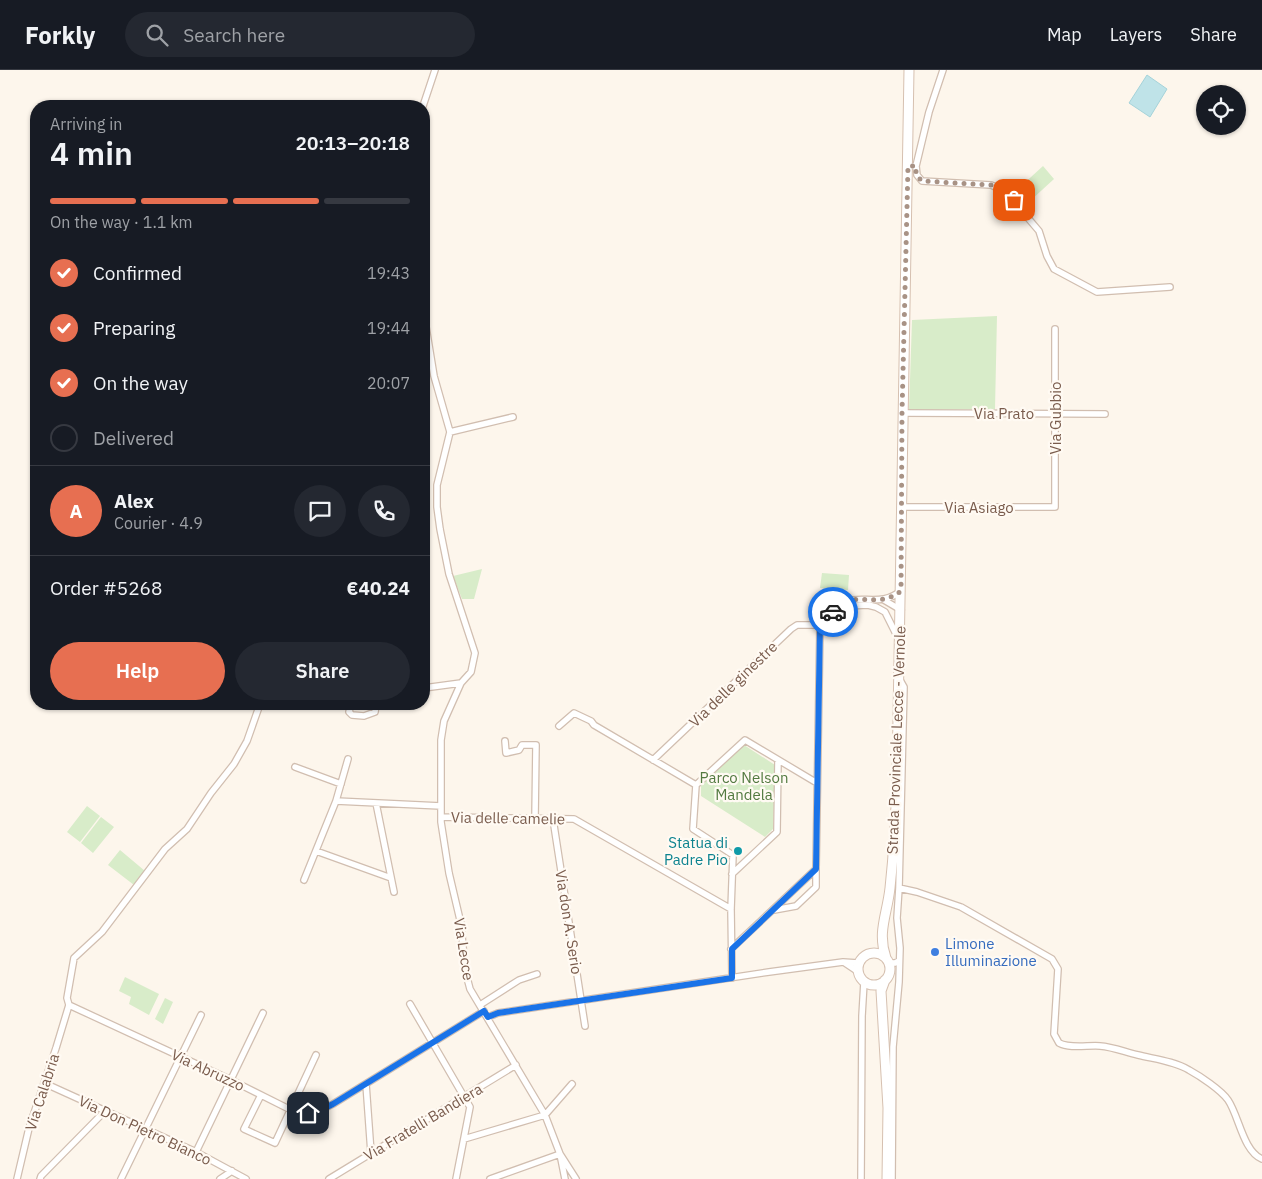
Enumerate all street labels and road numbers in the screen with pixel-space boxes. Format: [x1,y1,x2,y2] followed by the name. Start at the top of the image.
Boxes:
[1046,382,1065,454] street label: Via Gubbio
[974,404,1034,423] street label: Via Prato
[944,498,1014,517] street label: Via Asiago
[883,625,909,855] street label: Strada Provinciale Lecce - Vernole
[685,637,781,731] street label: Via delle ginestre
[451,808,565,828] street label: Via delle camelie
[551,868,587,976] street label: Via don A. Serio
[450,916,478,982] street label: Via Lecce
[168,1045,248,1095] street label: Via Abruzzo
[21,1051,63,1133] street label: Via Calabria
[360,1079,486,1165] street label: Via Fratelli Bandiera
[75,1091,215,1169] street label: Via Don Pietro Bianco

